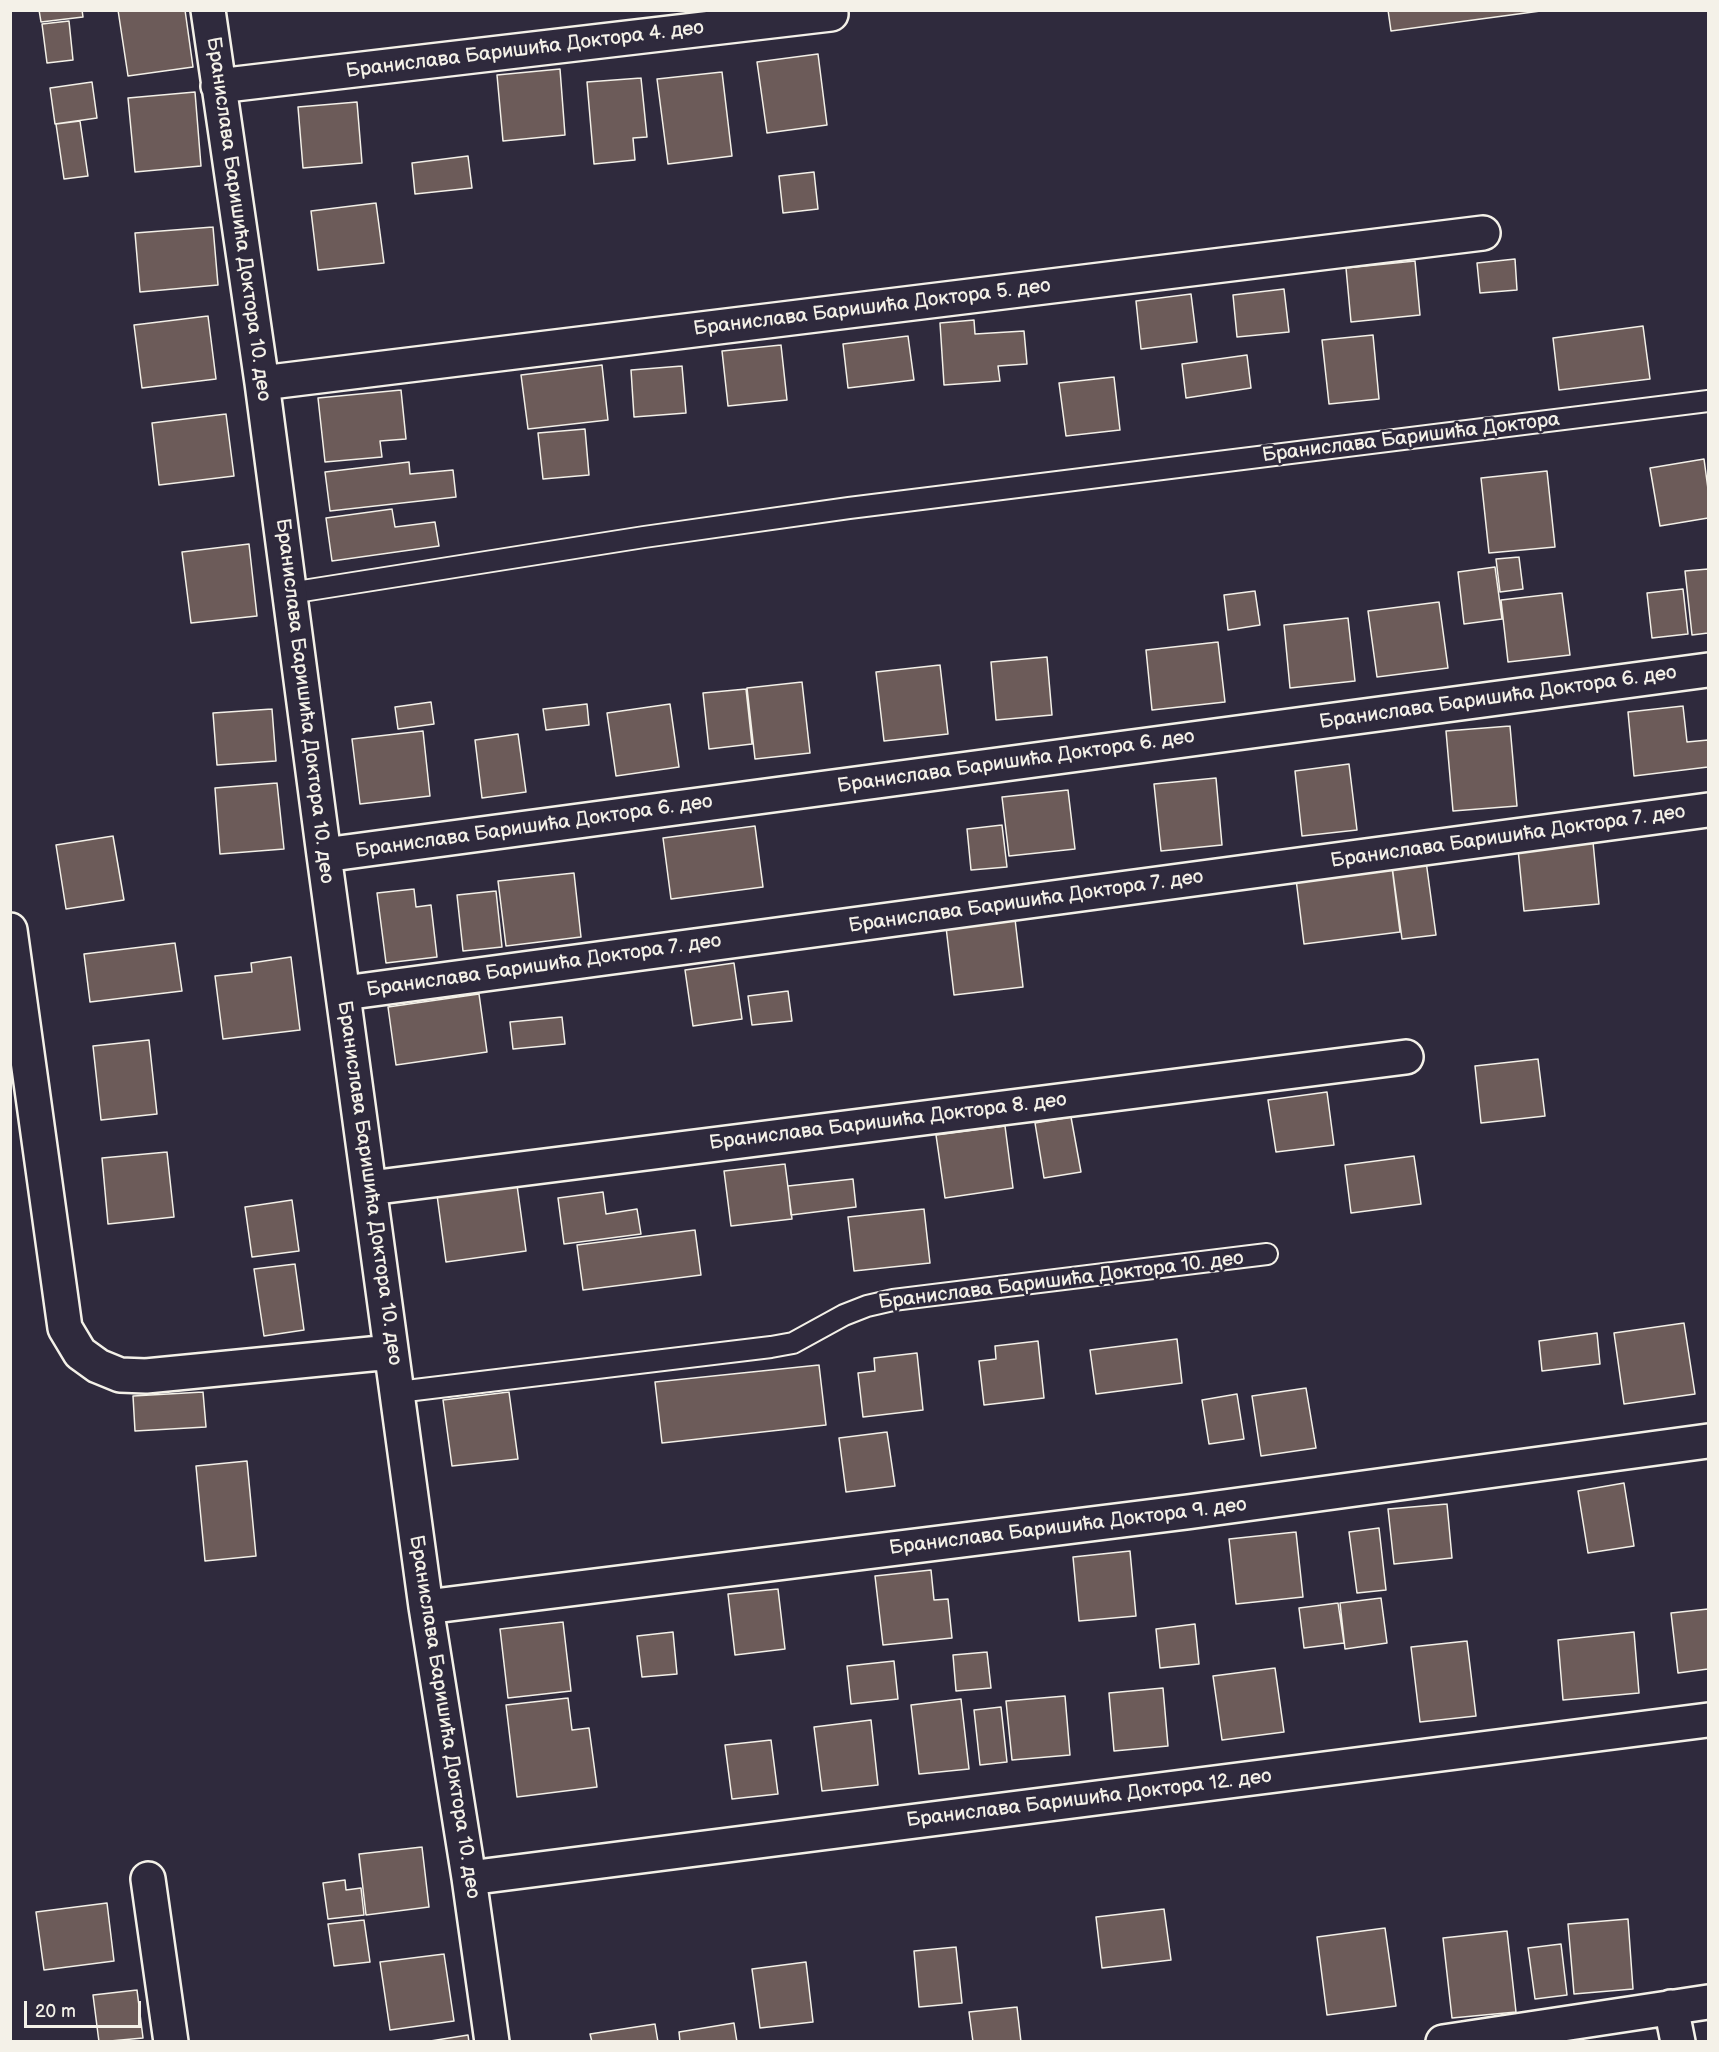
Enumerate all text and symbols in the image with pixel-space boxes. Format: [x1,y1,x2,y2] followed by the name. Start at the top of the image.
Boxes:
[345,16,705,84] street label: Бранислава Баришића Доктора 4. део
[201,35,275,403] street label: Бранислава Баришића Доктора 10. део
[692,274,1052,342] street label: Бранислава Баришића Доктора 5. део
[1261,408,1561,468] street label: Бранислава Баришића Доктора
[270,517,338,885] street label: Бранислава Баришића Доктора 10. део
[1318,661,1678,735] street label: Бранислава Баришића Доктора 6. део
[836,725,1196,799] street label: Бранислава Баришића Доктора 6. део
[354,790,714,864] street label: Бранислава Баришића Доктора 6. део
[1329,800,1687,874] street label: Бранислава Баришића Доктора 7. део
[847,865,1205,939] street label: Бранислава Баришића Доктора 7. део
[365,929,723,1003] street label: Бранислава Баришића Доктора 7. део
[332,999,406,1367] street label: Бранислава Баришића Доктора 10. део
[708,1088,1068,1156] street label: Бранислава Баришића Доктора 8. део
[877,1247,1245,1315] street label: Бранислава Баришића Доктора 10. део
[888,1493,1248,1561] street label: Бранислава Баришића Доктора 9. део
[403,1534,485,1900] street label: Бранислава Баришића Доктора 10. део
[905,1765,1273,1833] street label: Бранислава Баришића Доктора 12. део
[27,1989,144,2027] scale bar
[35,2001,76,2022] text: 20 m

